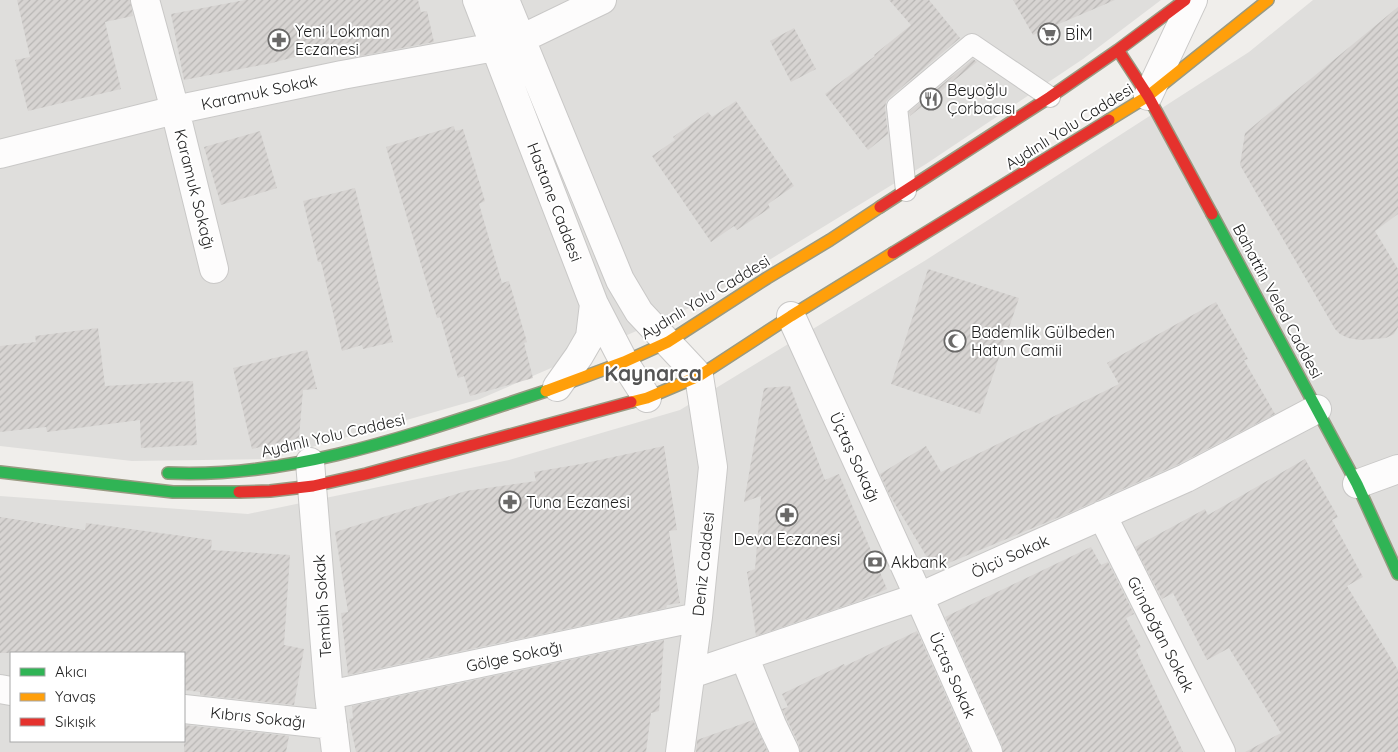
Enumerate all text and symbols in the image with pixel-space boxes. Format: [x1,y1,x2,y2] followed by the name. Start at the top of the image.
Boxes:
[295,21,390,59] place label: Yeni Lokman Eczanesi
[1037,22,1061,46] supermarket icon: BİM
[1065,24,1093,44] place label: BİM
[267,28,291,52] pharmacy icon: Yeni Lokman Eczanesi
[199,70,319,114] street label: Karamuk Sokak
[1001,78,1137,174] street label: Aydınlı Yolu Caddesi
[947,80,1015,118] place label: Beyoğlu Çorbacısı
[919,87,943,111] restaurant icon: Beyoğlu Çorbacısı
[170,127,220,251] street label: Karamuk Sokağı
[523,140,587,264] street label: Hastane Caddesi
[1229,220,1327,382] street label: Bahattin Veled Caddesi
[637,250,773,344] street label: Aydınlı Yolu Caddesi
[971,322,1115,360] place label: Bademlik Gülbeden Hatun Camii
[943,329,967,353] mosque icon: Bademlik Gülbeden Hatun Camii
[604,360,702,386] district label: Kaynarca
[259,409,407,461] street label: Aydınlı Yolu Caddesi
[825,409,885,505] street label: Üçtaş Sokağı
[498,490,522,514] pharmacy icon: Tuna Eczanesi
[526,492,630,512] place label: Tuna Eczanesi
[775,503,799,527] pharmacy icon: Deva Eczanesi
[688,511,718,617] street label: Deniz Caddesi
[734,529,840,549] place label: Deva Eczanesi
[968,530,1052,582] street label: Ölçü Sokak
[863,550,887,574] bank icon: Akbank
[891,552,947,572] place label: Akbank
[308,554,336,658] street label: Tembih Sokak
[1123,573,1199,695] street label: Gündoğan Sokak
[925,629,981,721] street label: Üçtaş Sokak
[464,636,564,676] street label: Gölge Sokağı
[10,652,185,742] legend
[55,662,87,681] text: Akıcı
[55,687,96,706] text: Yavaş
[209,702,307,732] street label: Kıbrıs Sokağı
[55,712,96,731] text: Sıkışık

